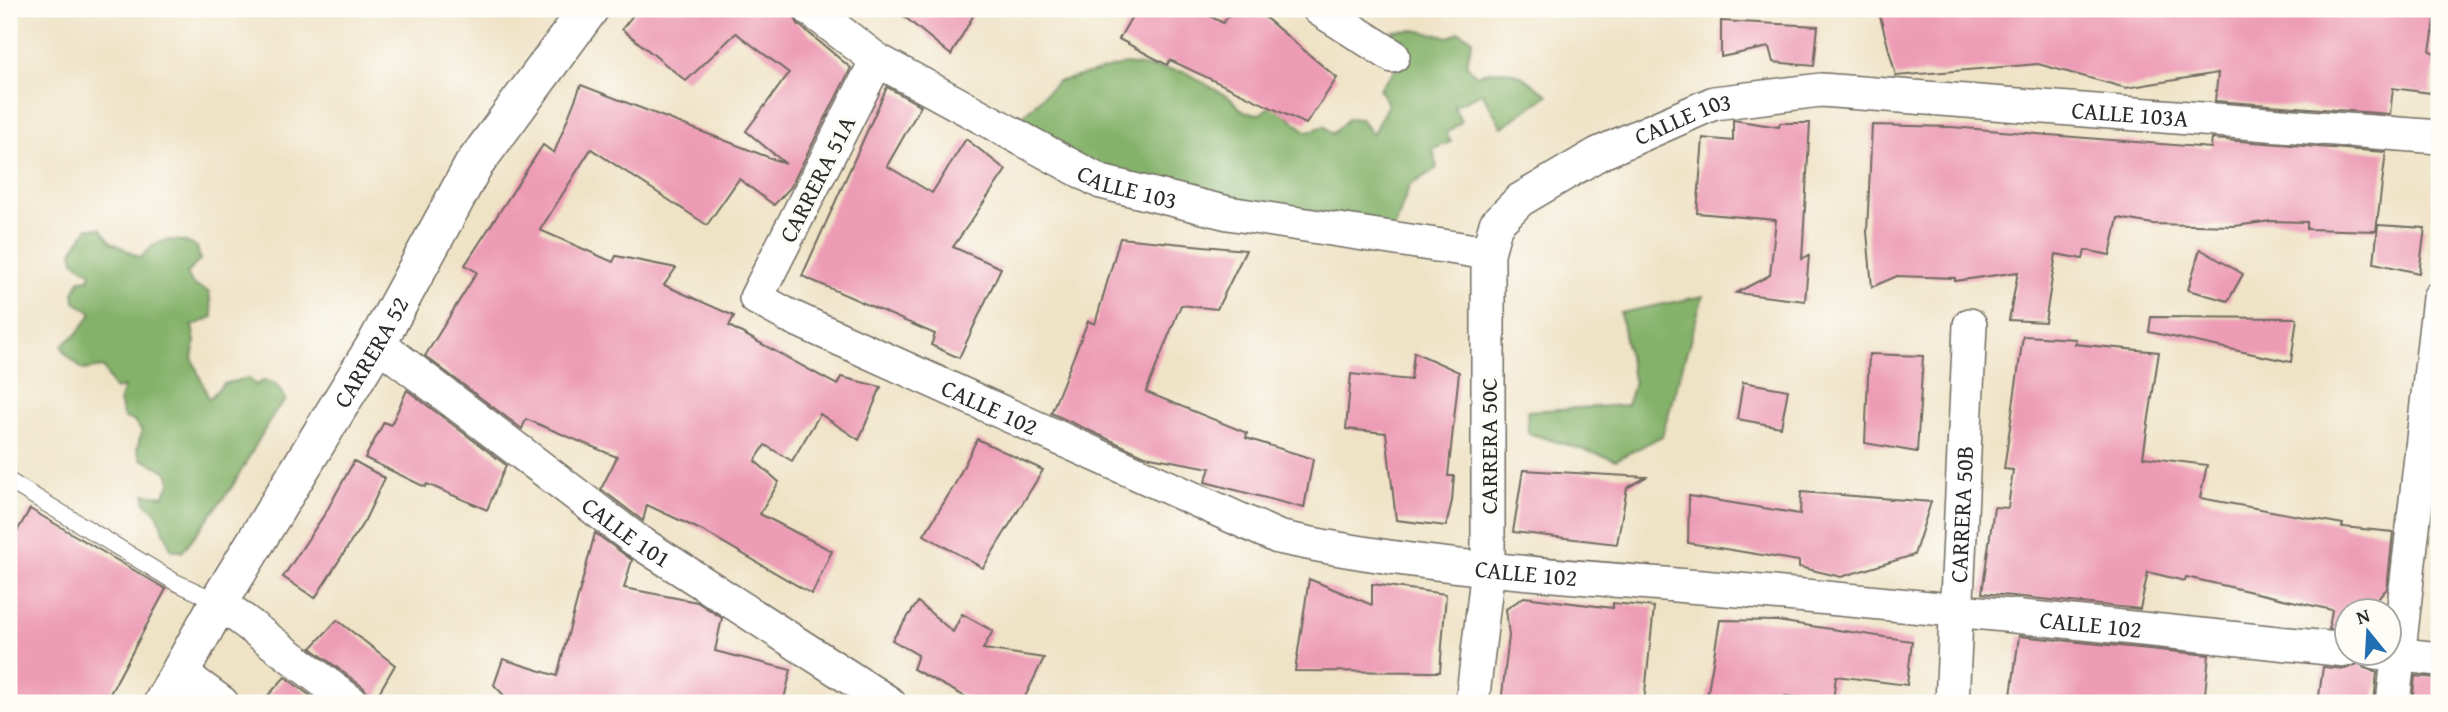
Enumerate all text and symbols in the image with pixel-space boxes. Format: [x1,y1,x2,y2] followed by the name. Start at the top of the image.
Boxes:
[1629,84,1733,153] street label: CALLE 103
[2070,92,2190,135] street label: CALLE 103A
[770,109,864,248] street label: CARRERA 51A
[1071,155,1181,217] street label: CALLE 103
[324,290,417,414] street label: CARRERA 52
[936,370,1044,444] street label: CALLE 102
[1471,378,1506,514] street label: CARRERA 50C
[1940,445,1982,584] street label: CARRERA 50B
[575,488,678,576] street label: CALLE 101
[1473,550,1579,595] street label: CALLE 102
[2332,596,2402,666] north arrow
[2352,600,2373,631] text: N
[2038,601,2144,646] street label: CALLE 102

